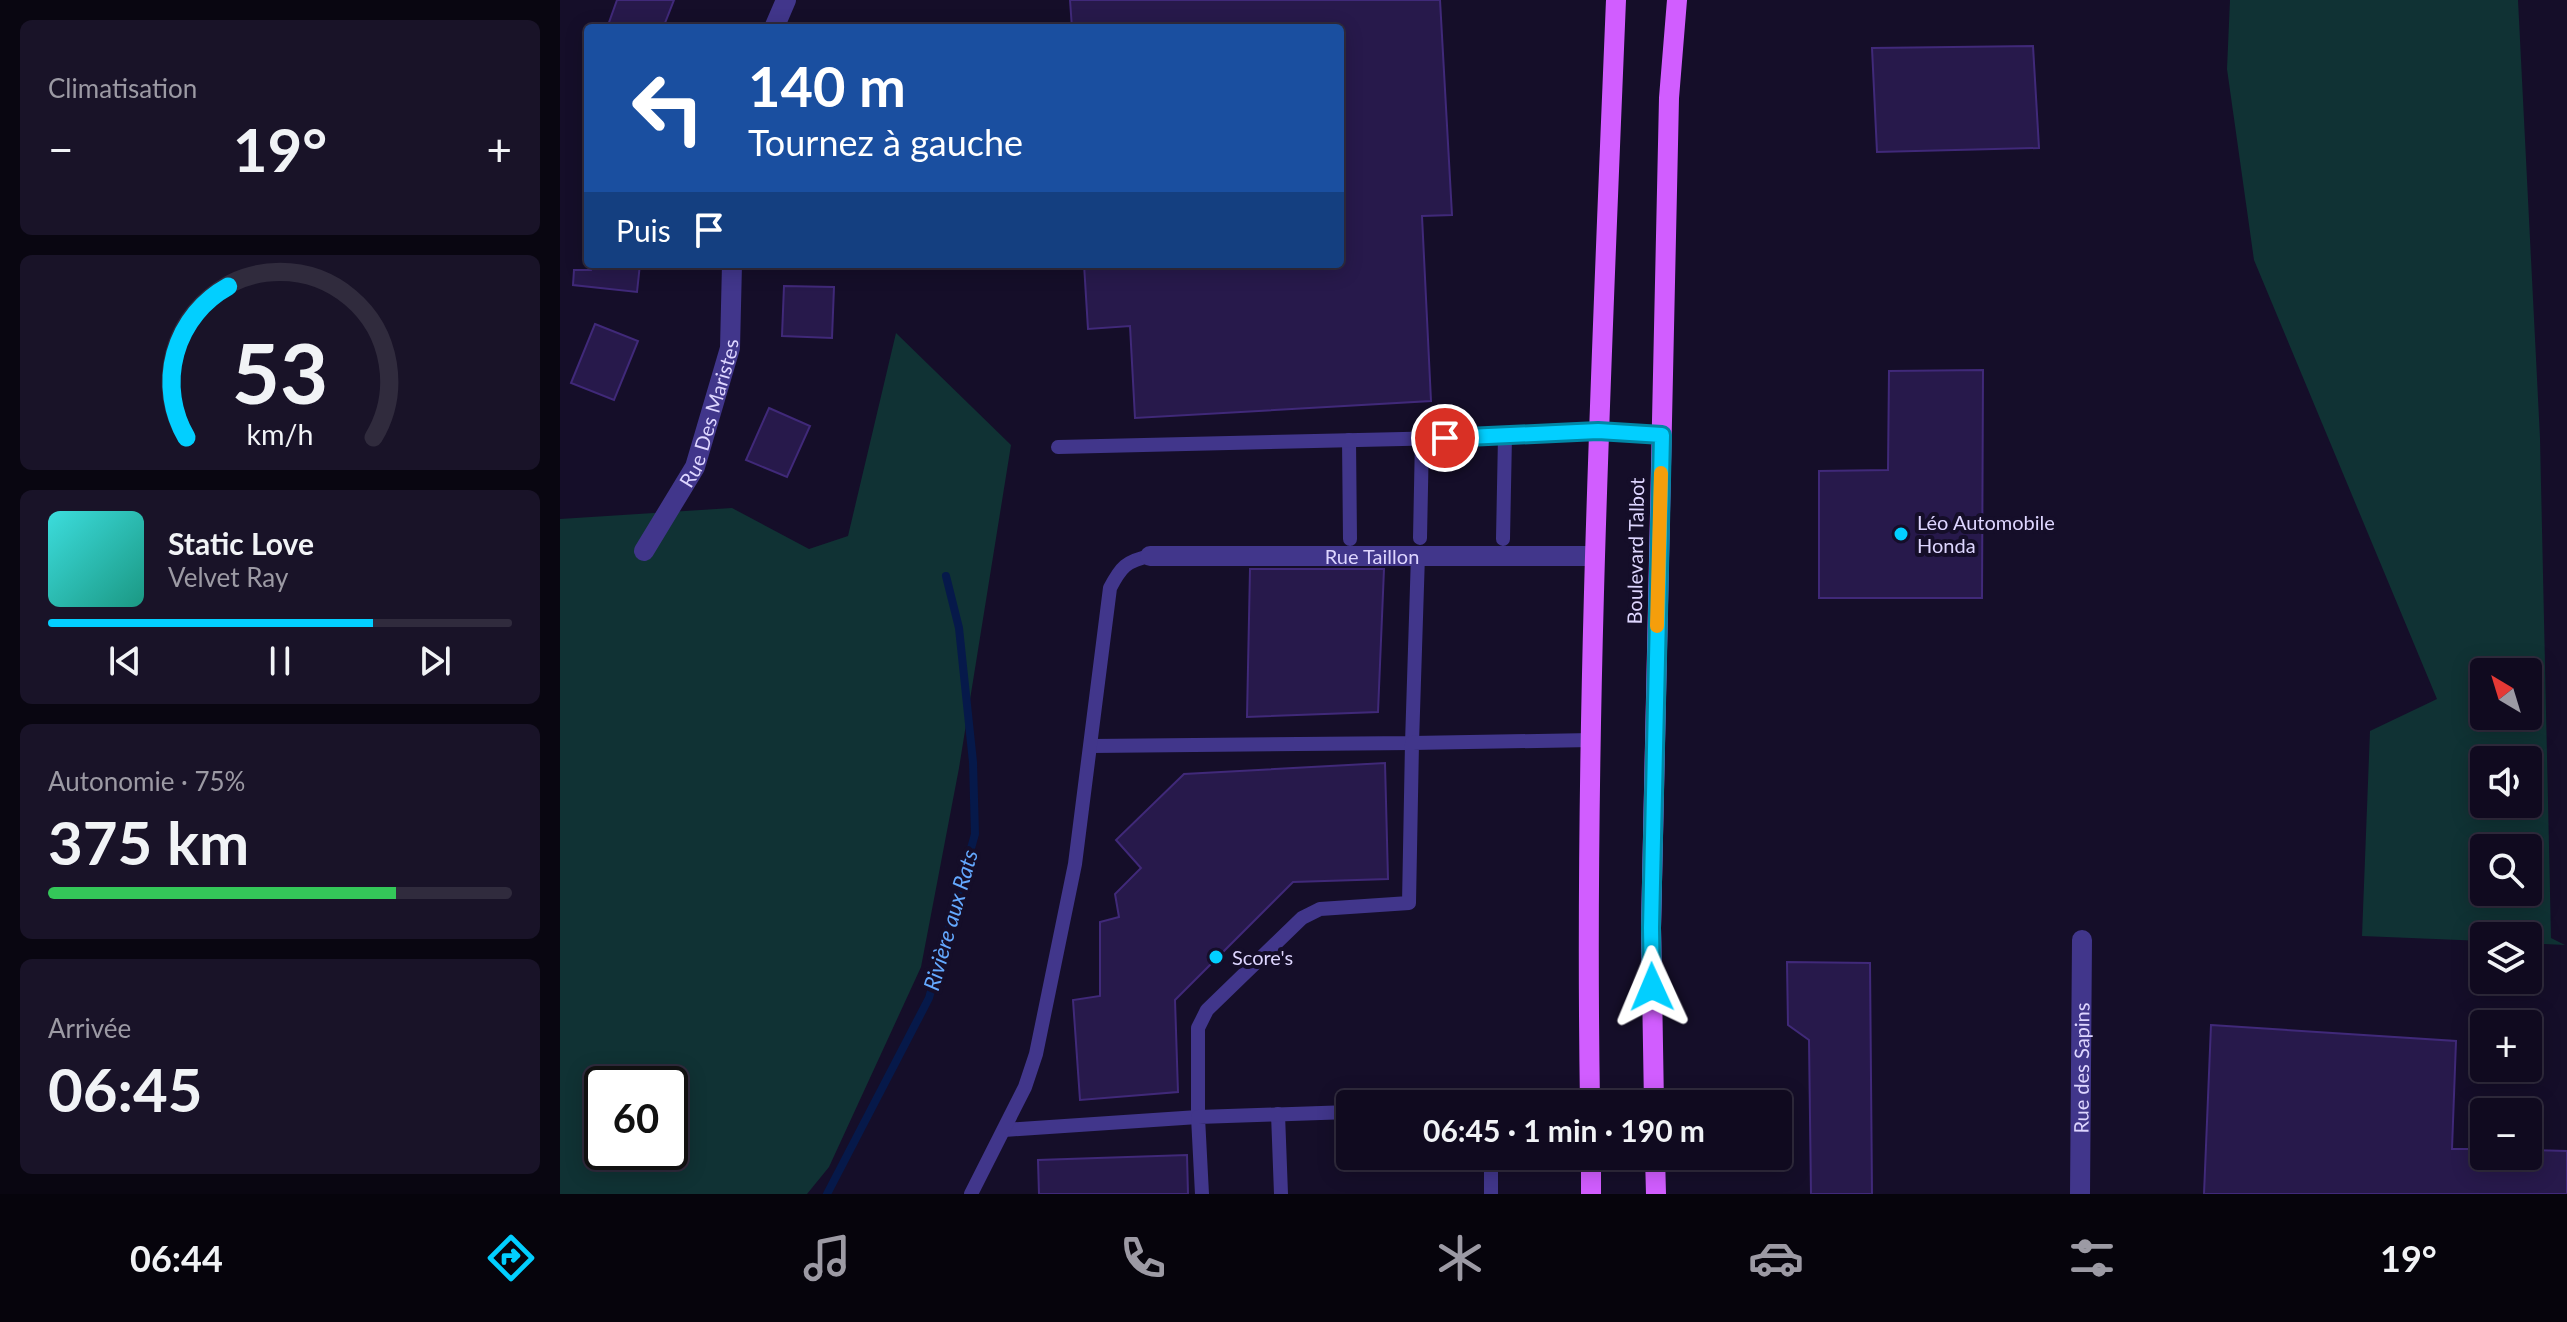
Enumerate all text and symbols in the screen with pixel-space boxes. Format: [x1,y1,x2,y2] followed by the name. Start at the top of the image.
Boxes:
[748,52,906,119] text: 140 m
[616,56,720,160] icon: left
[48,72,197,104] text: Climatisation
[233,113,327,185] text: 19°
[748,120,1023,164] text: Tournez à gauche
[48,123,74,175] text: −
[486,123,512,175] text: +
[687,208,731,252] icon: arrive
[616,212,671,248] text: Puis
[232,322,328,422] text: 53
[674,339,742,491] street label: Rue Des Maristes
[1411,404,1479,472] pin
[1423,416,1467,460] icon: arrive
[247,417,313,451] text: km/h
[1622,477,1648,625] street label: Boulevard Talbot
[1917,510,2055,557] place label: Léo Automobile Honda
[168,525,314,561] text: Static Love
[1892,525,1910,543] marker: Léo Automobile Honda
[1325,544,1419,568] street label: Rue Taillon
[168,561,288,593] text: Velvet Ray
[103,639,147,683] icon: previous
[258,639,302,683] icon: pause
[413,639,457,683] icon: next
[2470,658,2542,730] north arrow
[2470,658,2542,1170] map controls
[2470,746,2542,818] button: sound
[48,765,245,797] text: Autonomie · 75%
[48,806,249,878] text: 375 km
[2470,834,2542,906] button: search
[917,846,983,993] water label: Rivière aux Rats
[2470,922,2542,994] button: layers
[1232,945,1293,969] place label: Score's
[1610,945,1694,1029] position arrow
[1207,948,1225,966] marker: Score's
[2068,1002,2094,1134] street label: Rue des Sapins
[2470,1010,2542,1082] button: +
[48,1012,131,1044] text: Arrivée
[48,1053,203,1125] text: 06:45
[584,1066,688,1170] speed limit sign: 60
[2470,1098,2542,1170] button: −
[1423,1112,1705,1148] text: 06:45 · 1 min · 190 m
[483,1230,539,1286] icon: directions
[799,1230,855,1286] icon: music
[1115,1230,1171,1286] icon: phone
[1432,1230,1488,1286] icon: climate
[1748,1230,1804,1286] icon: car
[2064,1230,2120,1286] icon: filters
[130,1236,223,1280] text: 06:44
[2380,1236,2437,1280] text: 19°

